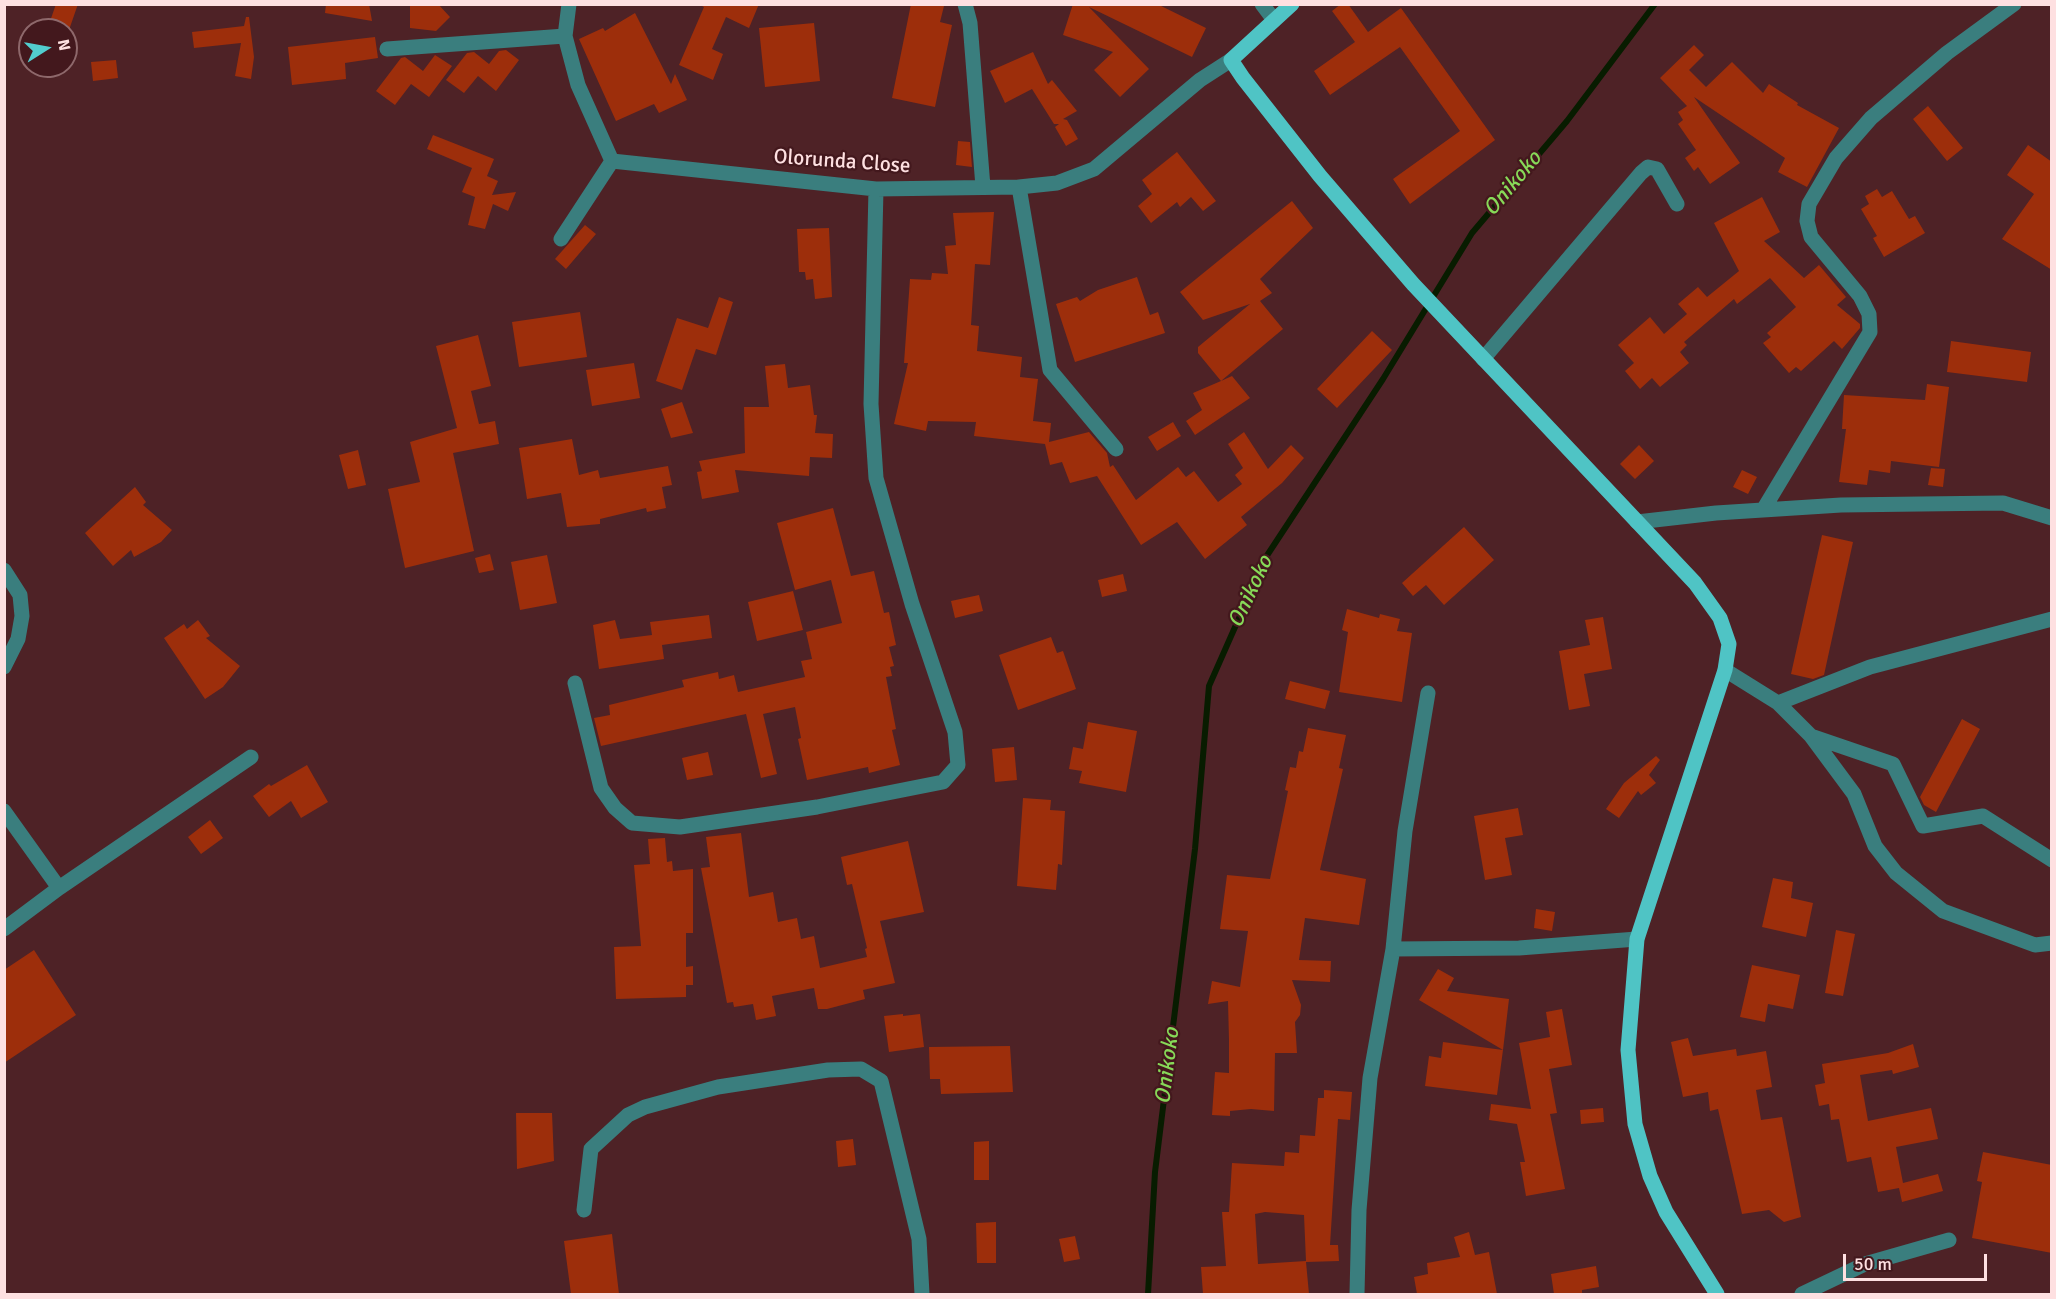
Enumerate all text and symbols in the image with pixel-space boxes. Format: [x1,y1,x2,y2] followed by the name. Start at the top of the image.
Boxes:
[18,18,78,78] north arrow
[53,38,75,52] text: N
[773,145,911,179] street label: Olorunda Close
[1478,146,1548,222] water label: Onikoko
[1223,552,1279,632] water label: Onikoko
[1150,1026,1186,1106] water label: Onikoko
[1846,1242,1990,1280] scale bar
[1854,1253,1892,1275] text: 50 m

